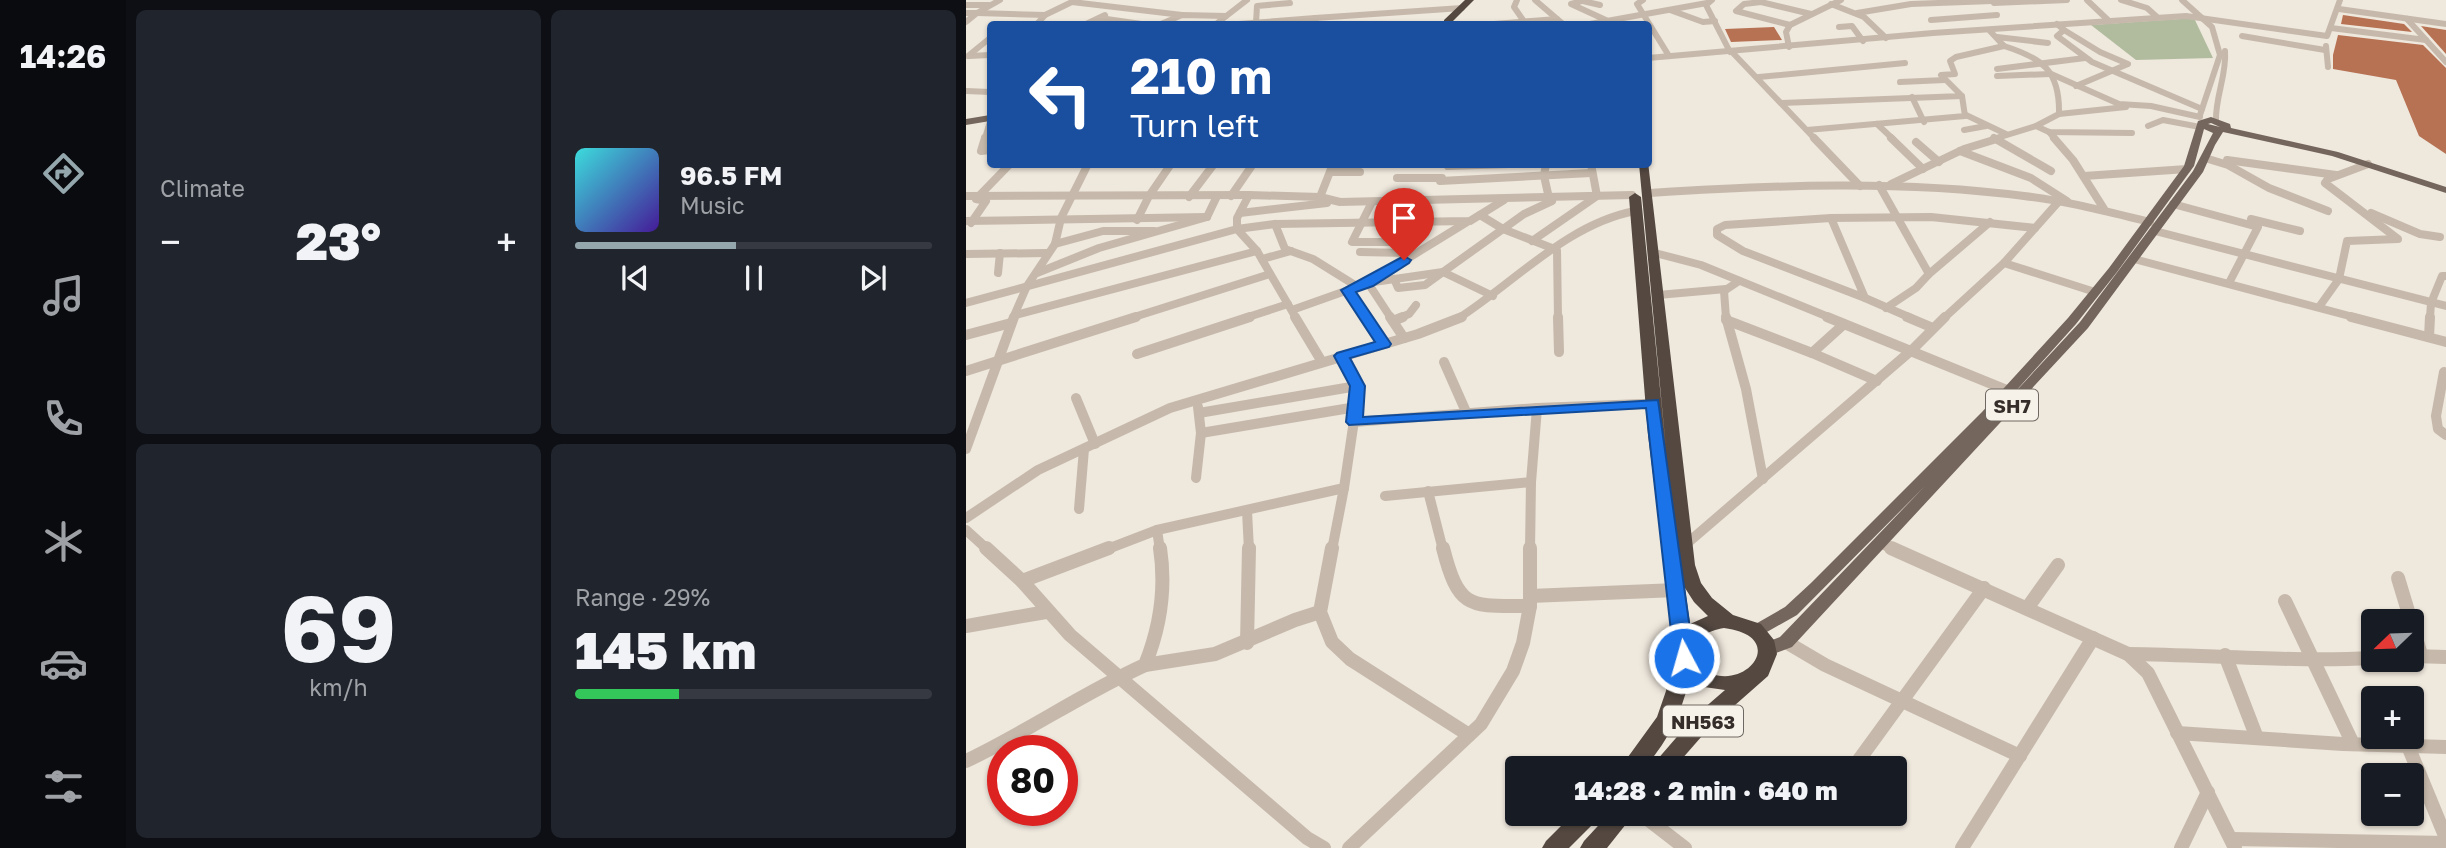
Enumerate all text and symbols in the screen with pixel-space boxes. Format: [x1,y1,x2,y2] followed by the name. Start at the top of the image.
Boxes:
[20,37,106,75] text: 14:26
[1130,46,1272,105] text: 210 m
[1015,49,1106,140] icon: left
[1130,106,1259,144] text: Turn left
[39,149,88,198] icon: directions
[680,160,782,191] text: 96.5 FM
[160,174,245,202] text: Climate
[1374,188,1434,260] pin
[680,191,745,219] text: Music
[1385,199,1423,237] icon: arrive
[296,209,381,271] text: 23°
[160,219,181,264] text: −
[496,219,517,264] text: +
[616,259,654,297] icon: previous
[735,259,773,297] icon: pause
[854,259,892,297] icon: next
[39,271,88,320] icon: music
[1986,390,2038,420] road number: SH7
[39,394,88,443] icon: phone
[39,517,88,566] icon: climate
[281,573,396,682] text: 69
[575,583,710,611] text: Range · 29%
[2361,609,2424,672] north arrow
[2361,609,2424,826] map controls
[575,618,757,680] text: 145 km
[1647,621,1721,695] position arrow
[39,639,88,688] icon: car
[309,673,368,701] text: km/h
[2361,686,2424,749] button: +
[1663,706,1743,736] road number: NH563
[987,735,1078,826] speed limit sign: 80
[39,762,88,811] icon: filters
[2361,763,2424,826] button: −
[1574,775,1838,806] text: 14:28 · 2 min · 640 m

